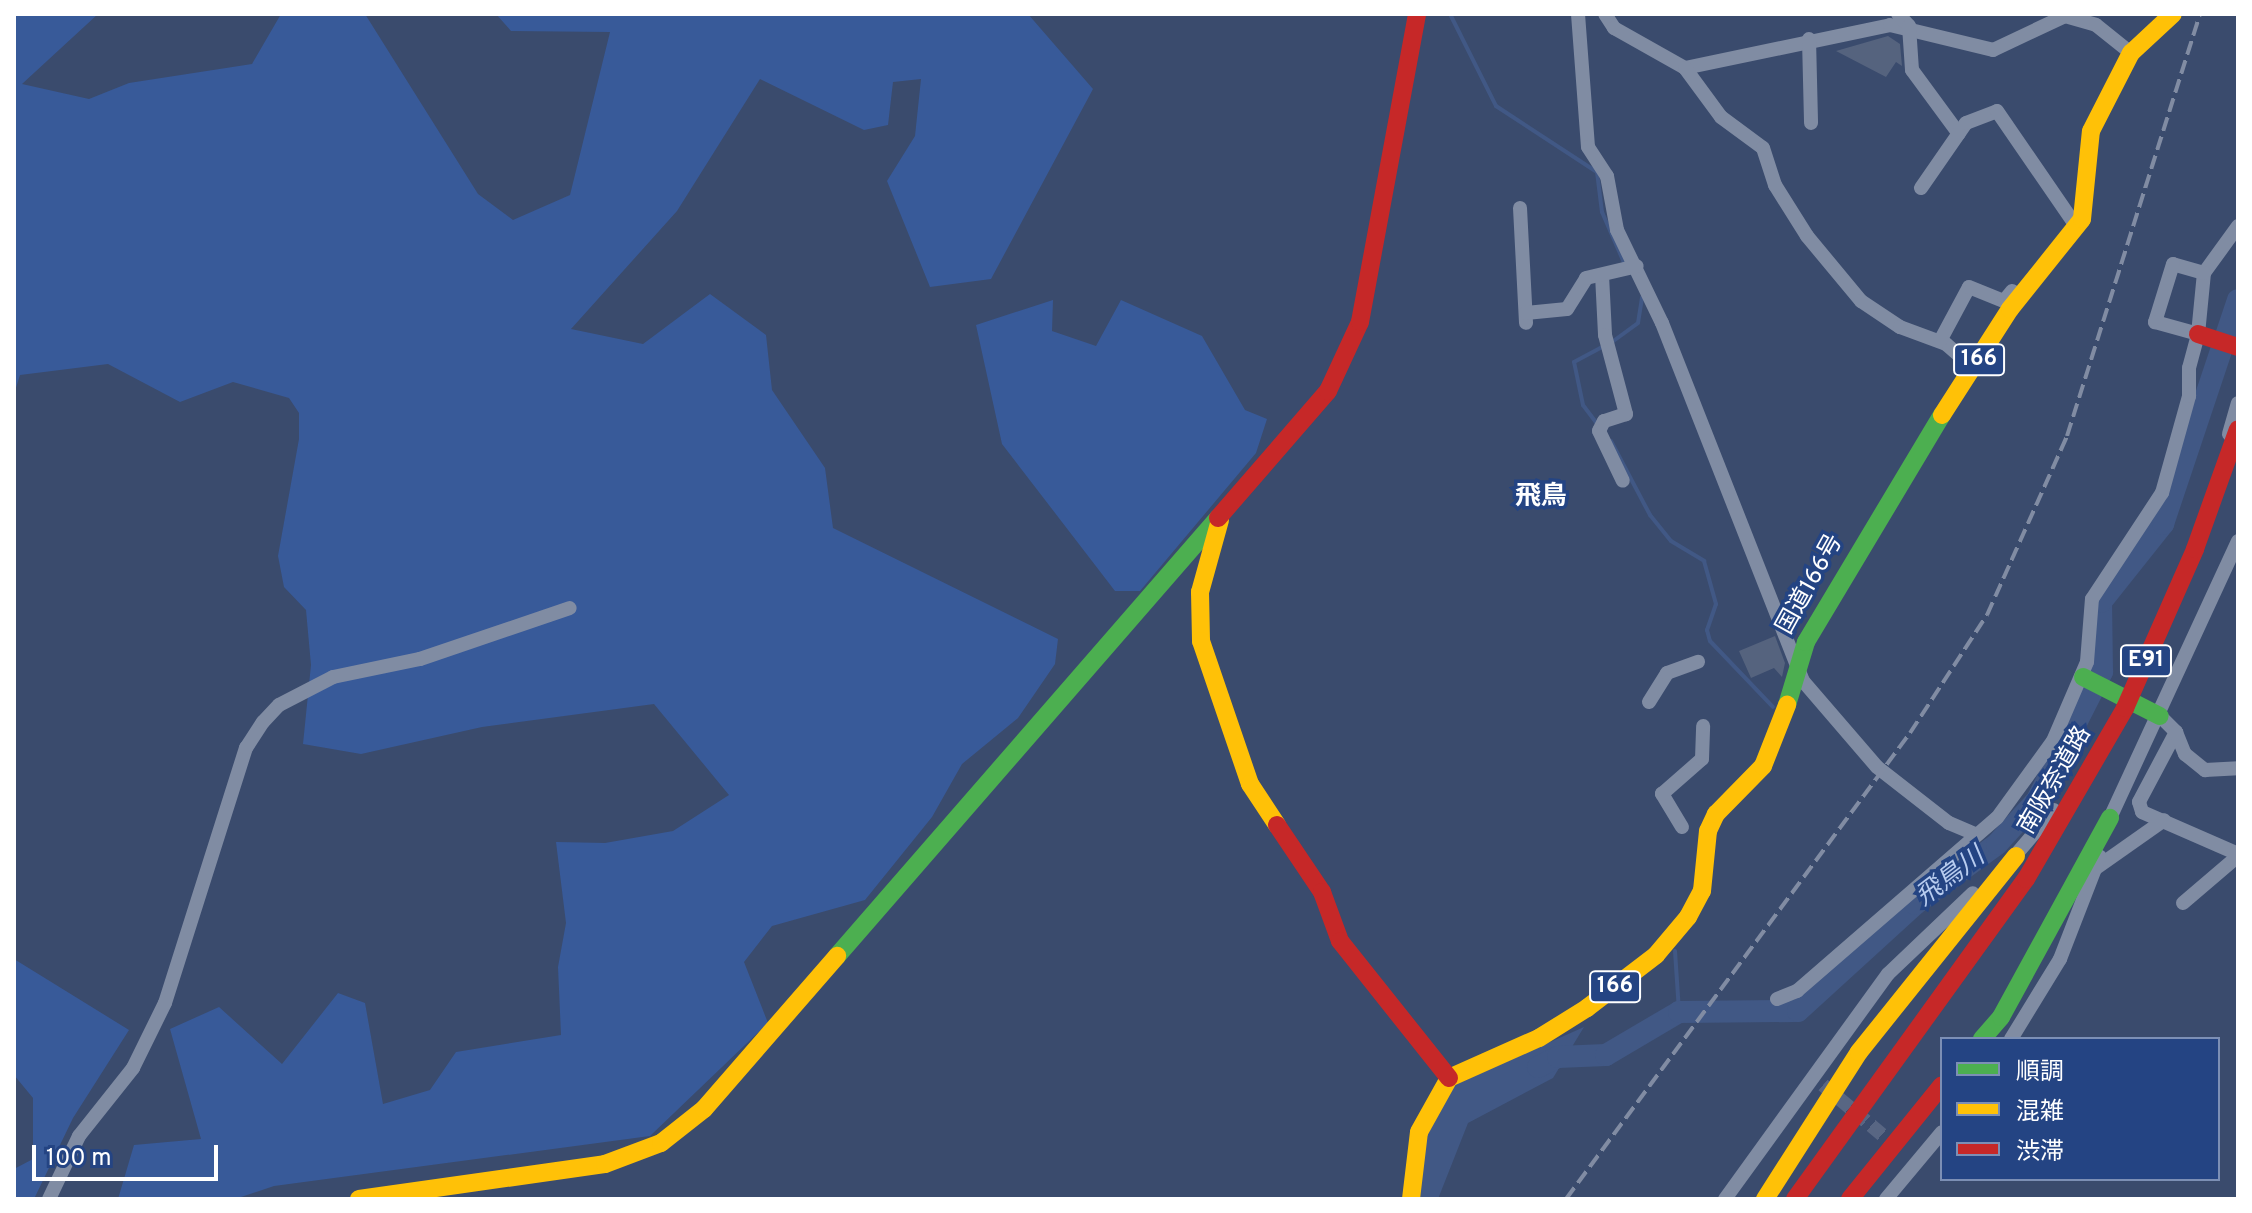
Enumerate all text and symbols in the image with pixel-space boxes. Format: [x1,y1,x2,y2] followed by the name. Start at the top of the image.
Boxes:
[1953,342,2005,378] road number: 166
[1515,482,1567,514] district label: 飛鳥
[1772,530,1850,640] street label: 国道166号
[2118,643,2174,679] road number: E91
[2014,722,2098,840] street label: 南阪奈道路
[1910,842,1992,914] water label: 飛鳥川
[1589,969,1641,1005] road number: 166
[1940,1037,2220,1181] legend
[2016,1058,2064,1088] text: 順調
[2016,1098,2064,1128] text: 混雑
[36,1129,222,1179] scale bar
[2016,1138,2064,1168] text: 渋滞
[46,1144,112,1174] text: 100 m

